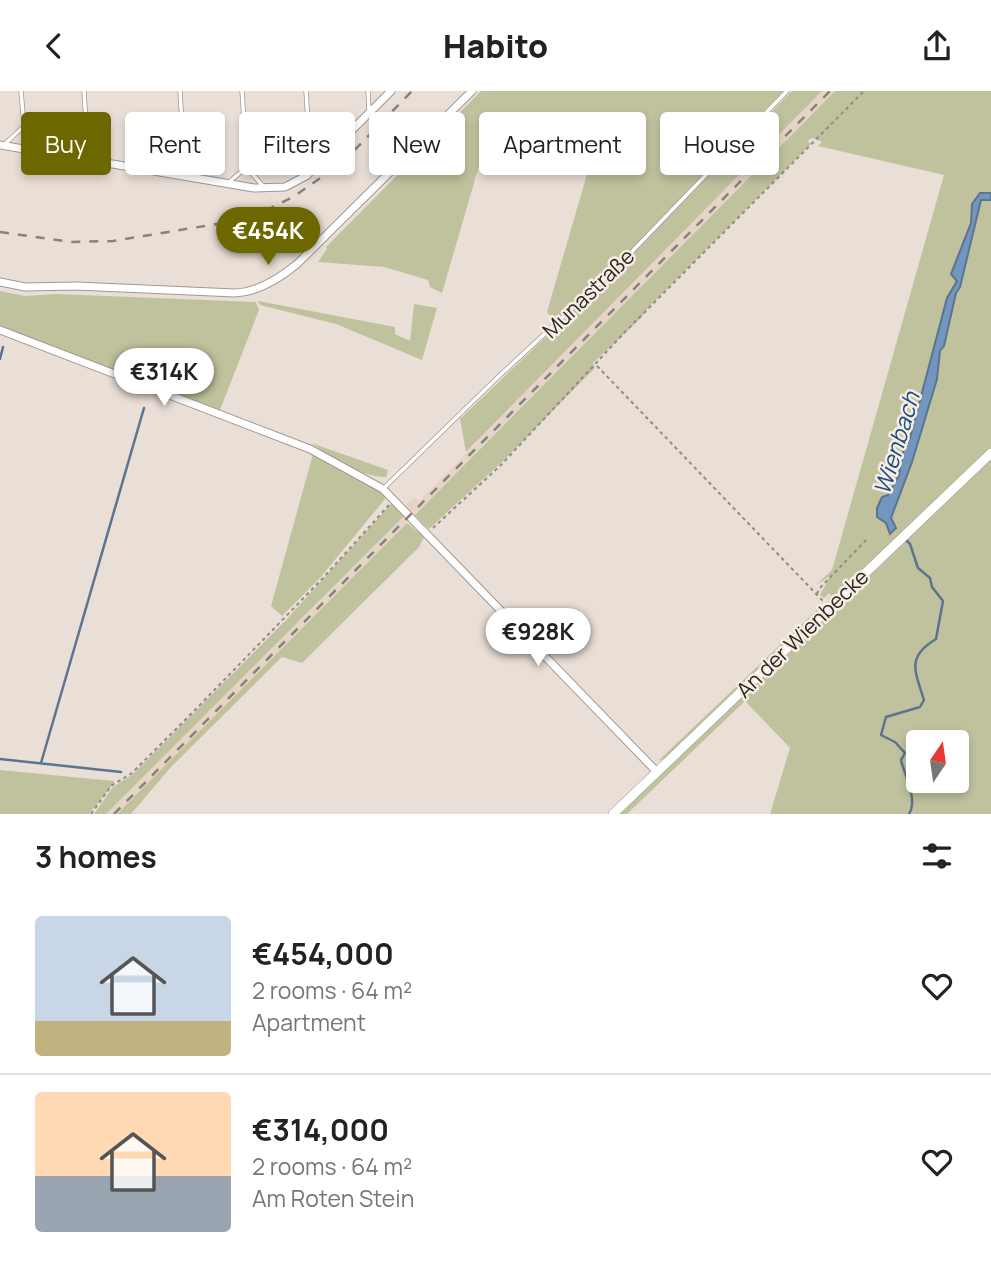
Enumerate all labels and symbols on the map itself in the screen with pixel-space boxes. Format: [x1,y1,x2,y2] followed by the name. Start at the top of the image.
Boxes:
[219,207,317,267] pin: €454K
[536,242,640,344] street label: Munastraße
[115,349,213,408] pin: €314K
[865,386,927,498] water label: Wienbach
[730,563,874,703] street label: An der Wienbecke
[489,609,587,668] pin: €928K
[906,730,970,793] north arrow

